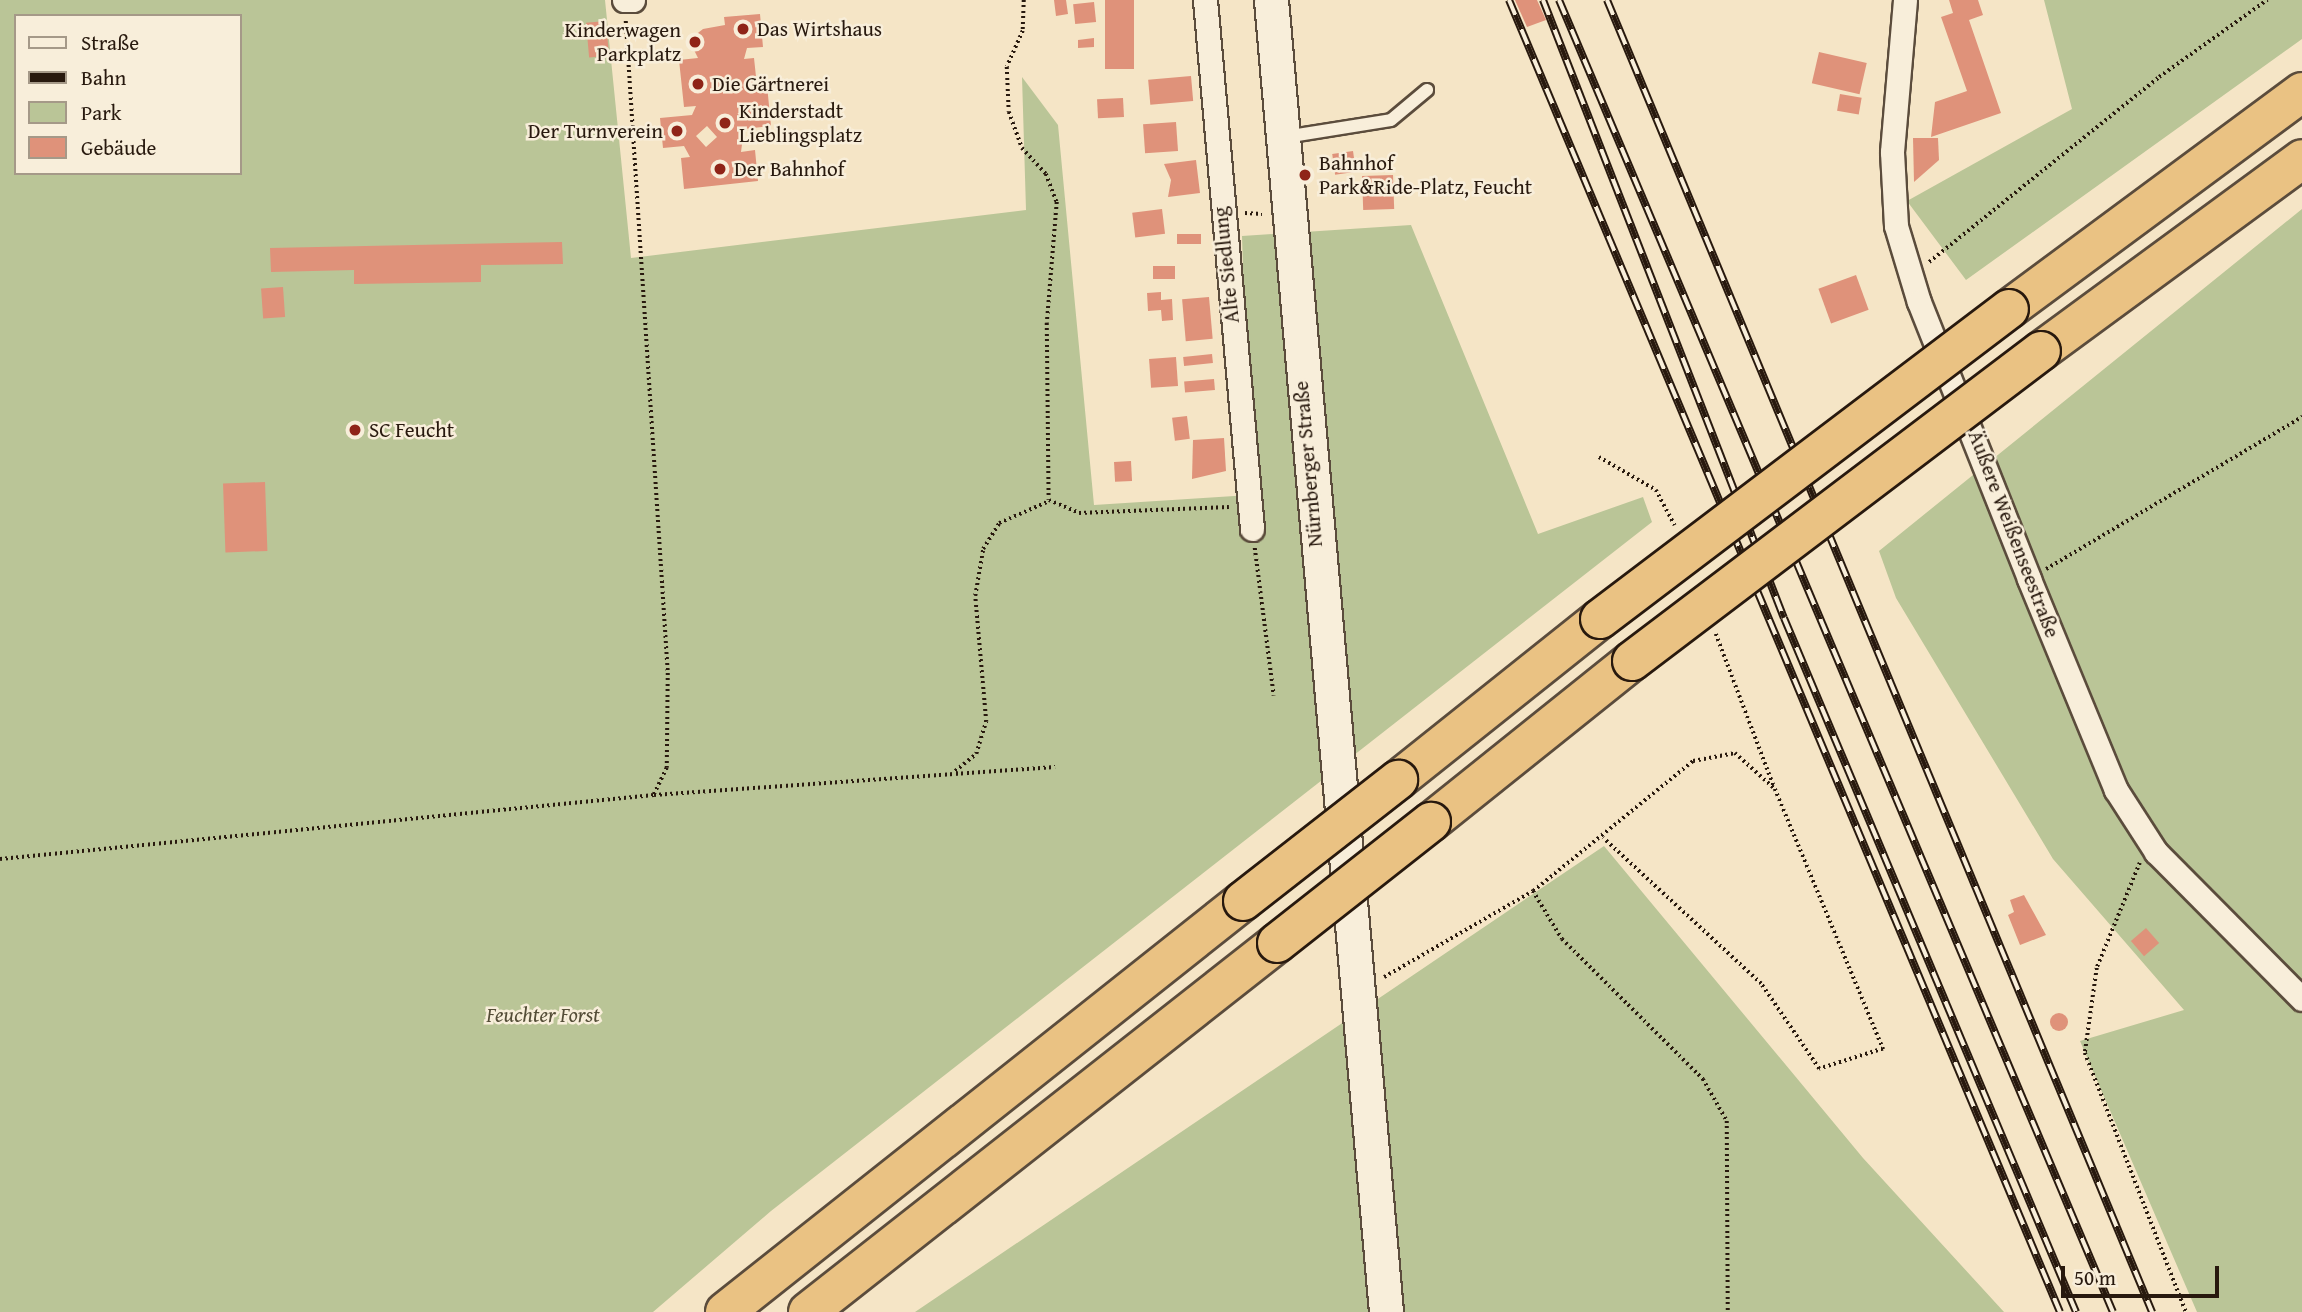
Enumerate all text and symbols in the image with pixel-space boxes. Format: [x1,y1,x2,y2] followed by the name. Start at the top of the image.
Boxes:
[14,14,242,175] legend
[757,16,882,42] place label: Das Wirtshaus
[565,17,681,67] place label: Kinderwagen Parkplatz
[735,21,751,37] marker: Das Wirtshaus
[81,27,139,58] text: Straße
[687,34,703,50] marker: Kinderwagen Parkplatz
[81,62,126,93] text: Bahn
[712,71,829,97] place label: Die Gärtnerei
[690,76,706,92] marker: Die Gärtnerei
[81,97,122,128] text: Park
[739,98,862,148] place label: Kinderstadt Lieblingsplatz
[717,115,733,131] marker: Kinderstadt Lieblingsplatz
[528,118,663,144] place label: Der Turnverein
[669,123,685,139] marker: Der Turnverein
[81,132,156,163] text: Gebäude
[1319,150,1532,200] place label: Bahnhof Park&Ride-Platz, Feucht
[734,156,845,182] place label: Der Bahnhof
[712,161,728,177] marker: Der Bahnhof
[1297,167,1313,183] marker: Bahnhof Park&Ride-Platz, Feucht
[1207,205,1245,325] street label: Alte Siedlung
[1288,380,1328,548] street label: Nürnberger Straße
[369,417,454,443] place label: SC Feucht
[347,422,363,438] marker: SC Feucht
[1963,427,2065,641] street label: Äußere Weißenseestraße
[486,1002,600,1028] park label: Feuchter Forst
[2064,1252,2222,1296] scale bar
[2074,1262,2116,1293] text: 50 m

